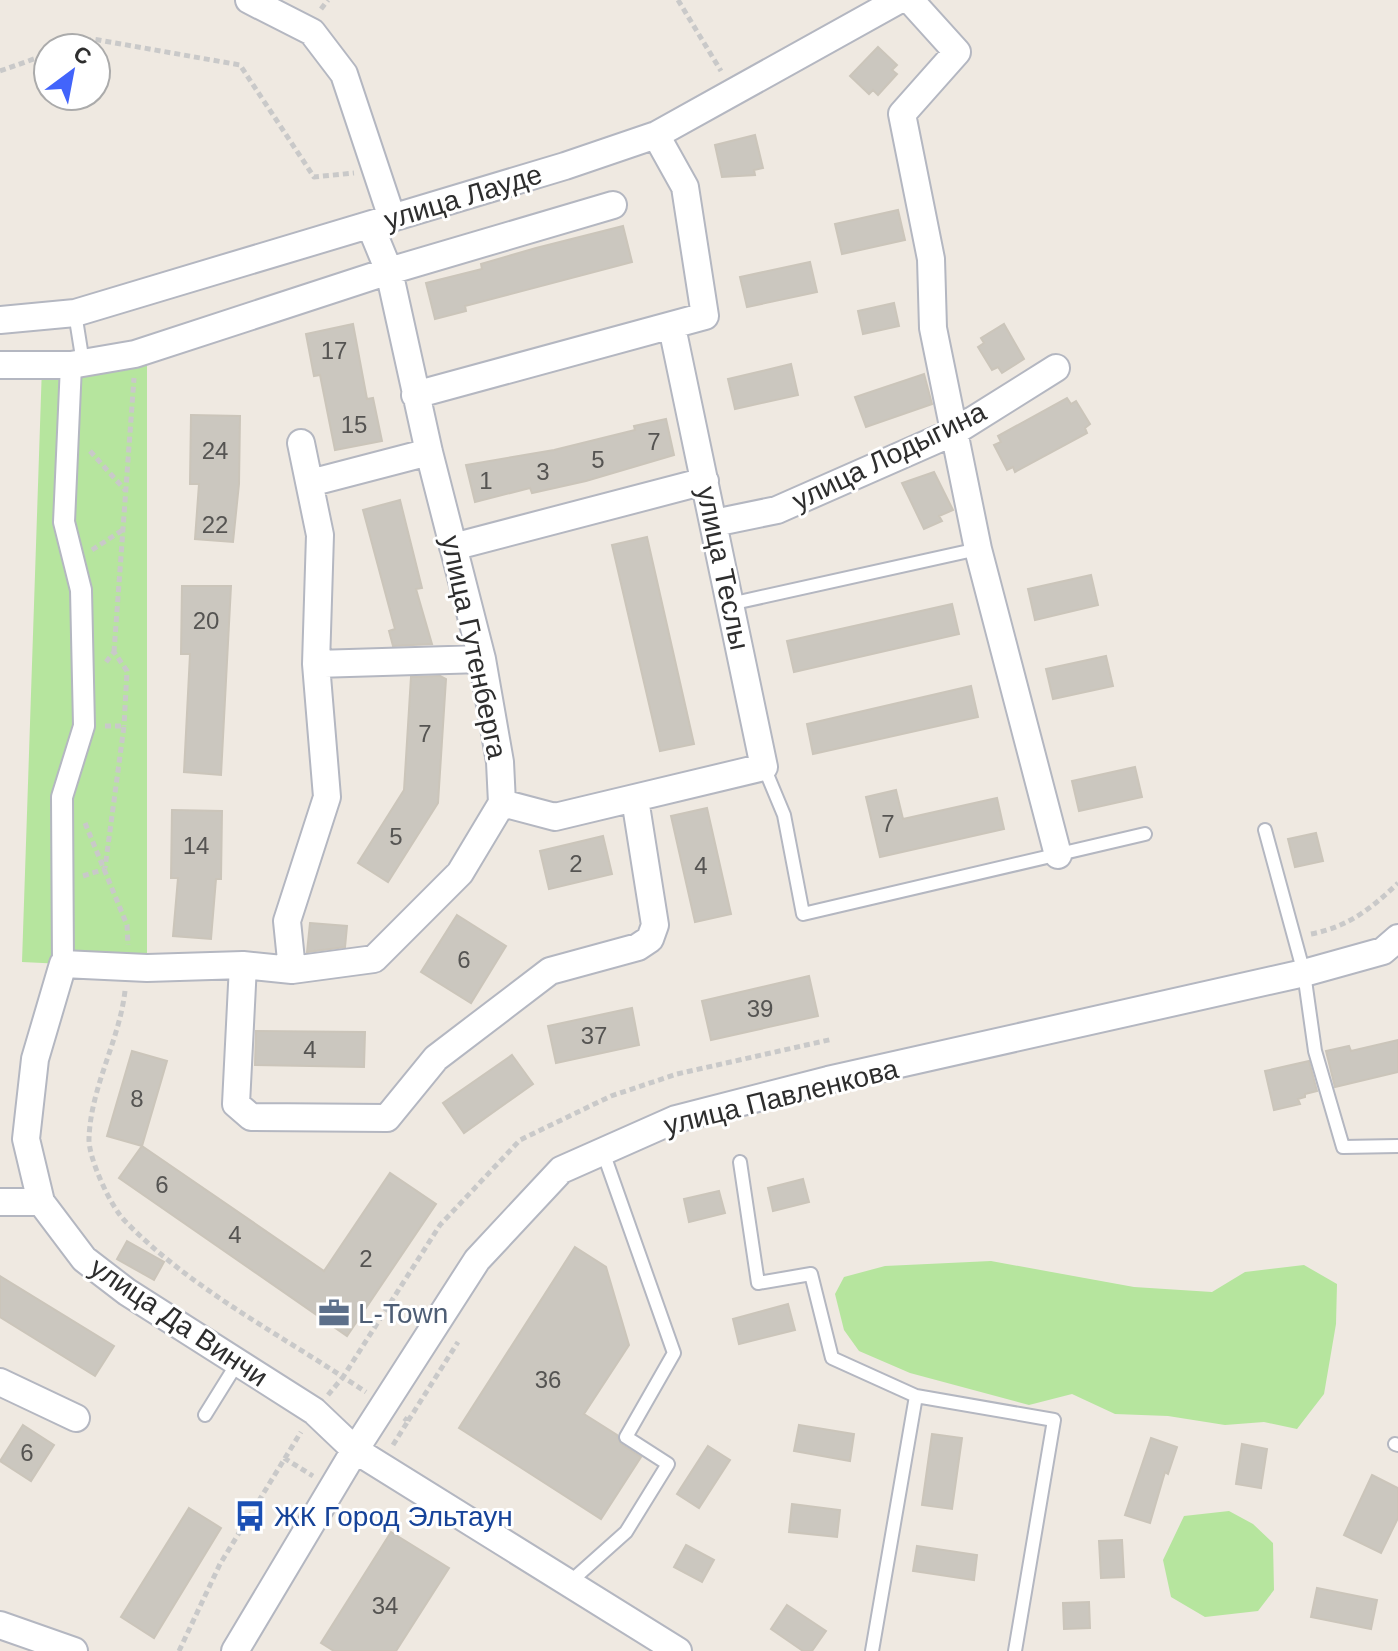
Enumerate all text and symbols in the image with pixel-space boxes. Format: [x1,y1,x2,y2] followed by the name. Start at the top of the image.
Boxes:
[32,32,112,112] north arrow
[69,41,96,70] text: С
[380,158,546,236] street label: улица Лауде
[321,337,347,364] house number: 17
[787,396,991,516] street label: улица Лодыгина
[341,411,367,438] house number: 15
[647,428,661,455] house number: 7
[202,437,228,464] house number: 24
[591,446,605,473] house number: 5
[536,458,550,485] house number: 3
[479,467,493,494] house number: 1
[691,483,755,653] street label: улица Теслы
[202,511,228,538] house number: 22
[435,532,513,762] street label: улица Гутенберга
[193,607,219,634] house number: 20
[418,720,432,747] house number: 7
[881,810,895,837] house number: 7
[389,823,403,850] house number: 5
[183,832,209,859] house number: 14
[569,850,583,877] house number: 2
[694,852,708,879] house number: 4
[457,946,471,973] house number: 6
[747,995,773,1022] house number: 39
[581,1022,607,1049] house number: 37
[303,1036,317,1063] house number: 4
[661,1053,902,1141] street label: улица Павленкова
[130,1085,144,1112] house number: 8
[155,1171,169,1198] house number: 6
[228,1221,242,1248] house number: 4
[359,1245,373,1272] house number: 2
[84,1251,274,1393] street label: улица Да Винчи
[317,1296,351,1330] office icon: L-Town
[358,1298,448,1329] place label: L-Town
[535,1366,561,1393] house number: 36
[20,1439,34,1466] house number: 6
[233,1499,267,1533] bus stop icon: ЖК Город Эльтаун
[274,1501,513,1532] place label: ЖК Город Эльтаун
[372,1592,398,1619] house number: 34

